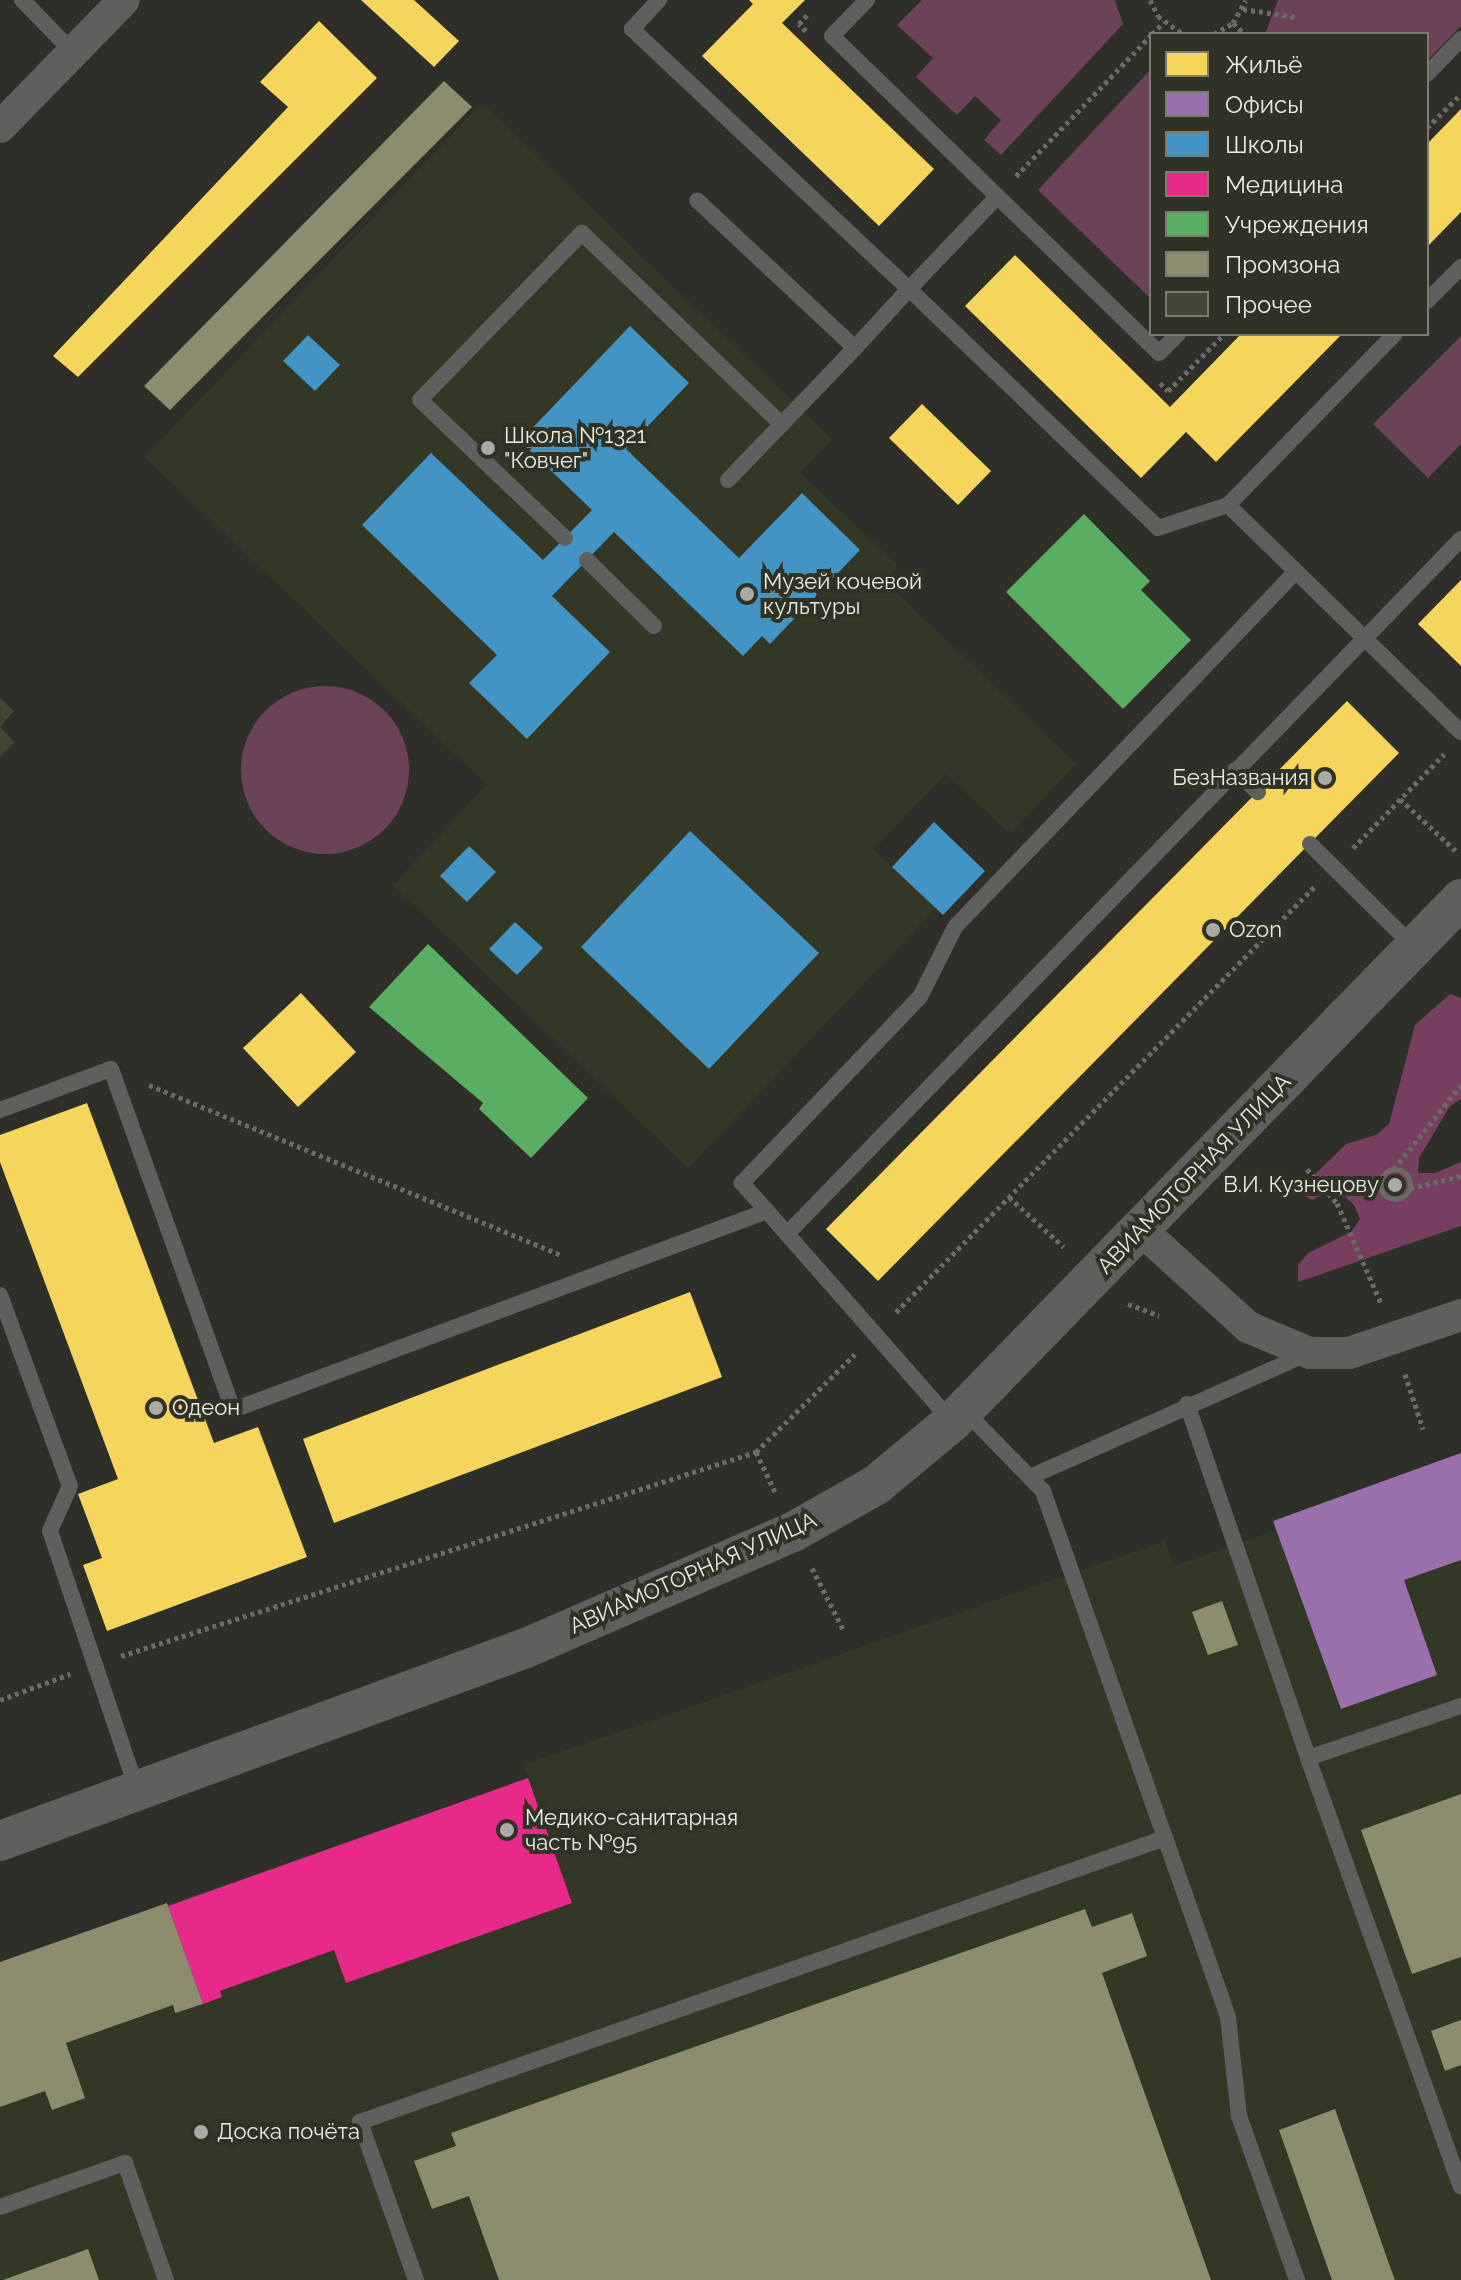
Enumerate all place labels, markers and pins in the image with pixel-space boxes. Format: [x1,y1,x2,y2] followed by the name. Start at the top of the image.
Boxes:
[504,422,646,474] place label: Школа №1321 "Ковчег"
[479,439,497,457] marker: Школа №1321 "Ковчег"
[763,568,922,620] place label: Музей кочевой культуры
[738,585,756,603] marker: Музей кочевой культуры
[1172,765,1309,791] place label: БезНазвания
[1316,769,1334,787] marker: БезНазвания
[1229,917,1282,943] place label: Ozon
[1204,921,1222,939] marker: Ozon
[1223,1172,1379,1198] place label: В.И. Кузнецову
[1386,1176,1404,1194] marker: В.И. Кузнецову
[172,1395,240,1421] place label: Одеон
[147,1399,165,1417] marker: Одеон
[525,1804,738,1856] place label: Медико-санитарная часть №95
[496,1819,518,1841] marker: Медико-санитарная часть №95
[217,2119,360,2145] place label: Доска почёта
[192,2123,210,2141] marker: Доска почёта

